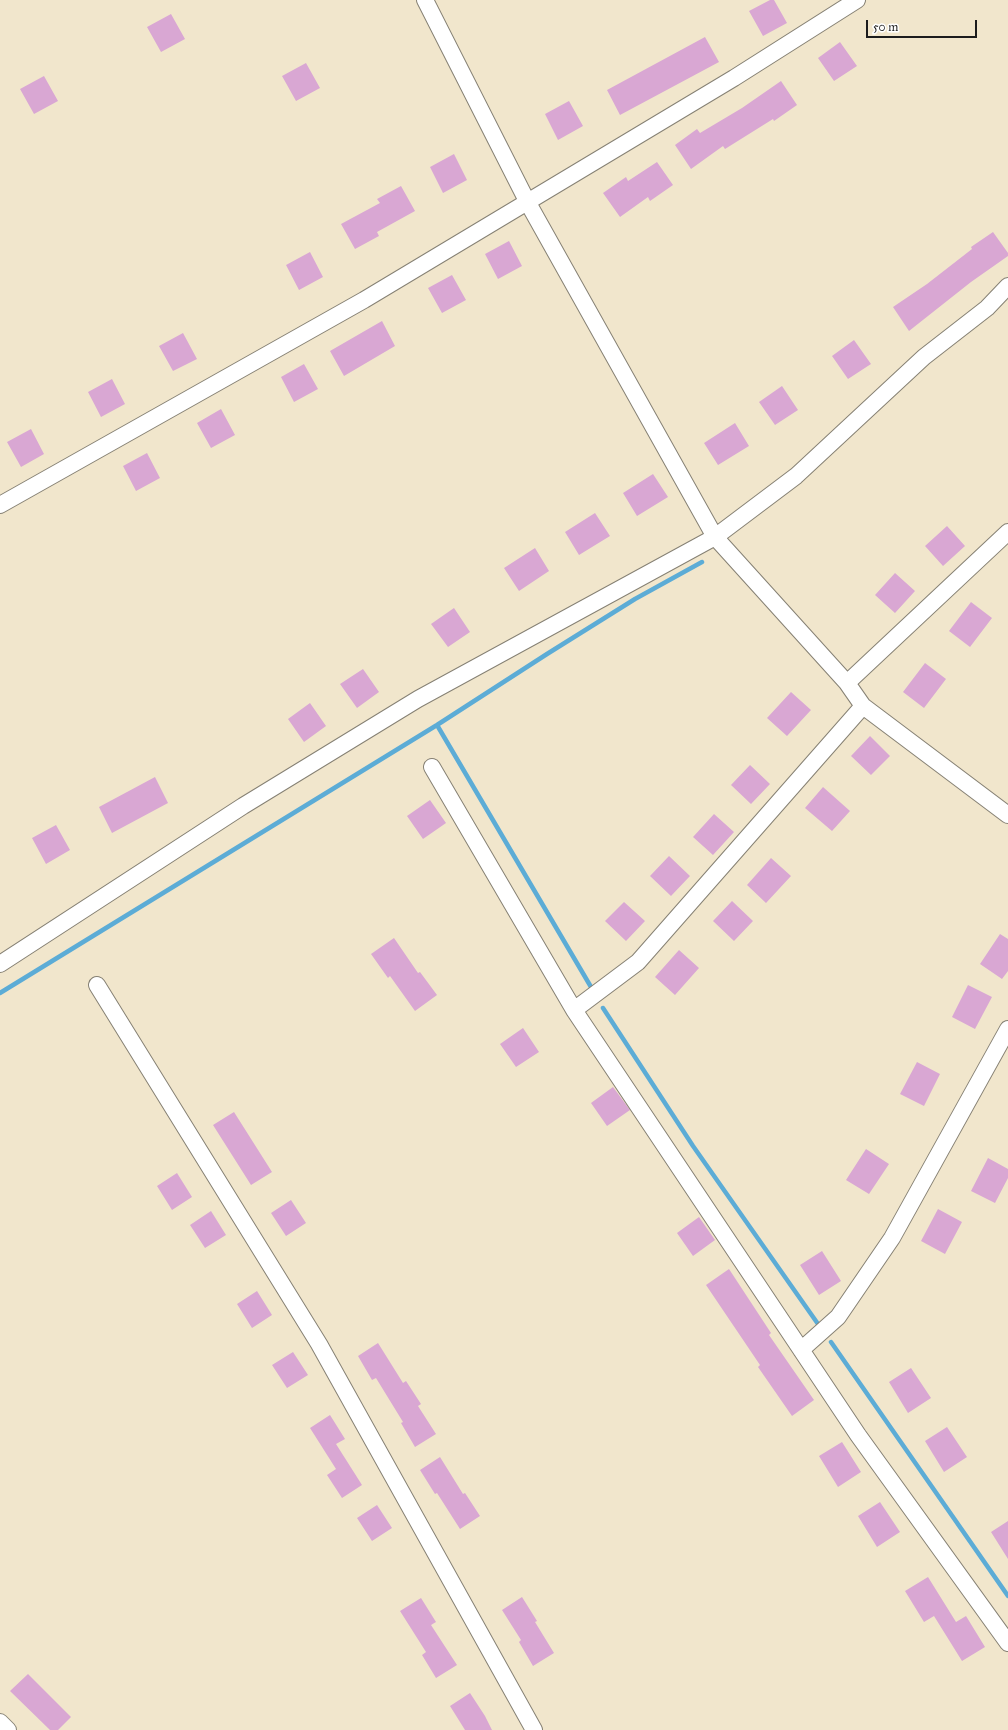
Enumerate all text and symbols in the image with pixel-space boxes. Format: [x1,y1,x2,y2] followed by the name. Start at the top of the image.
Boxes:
[868,12,979,38] scale bar
[873,20,898,34] text: 50 m

